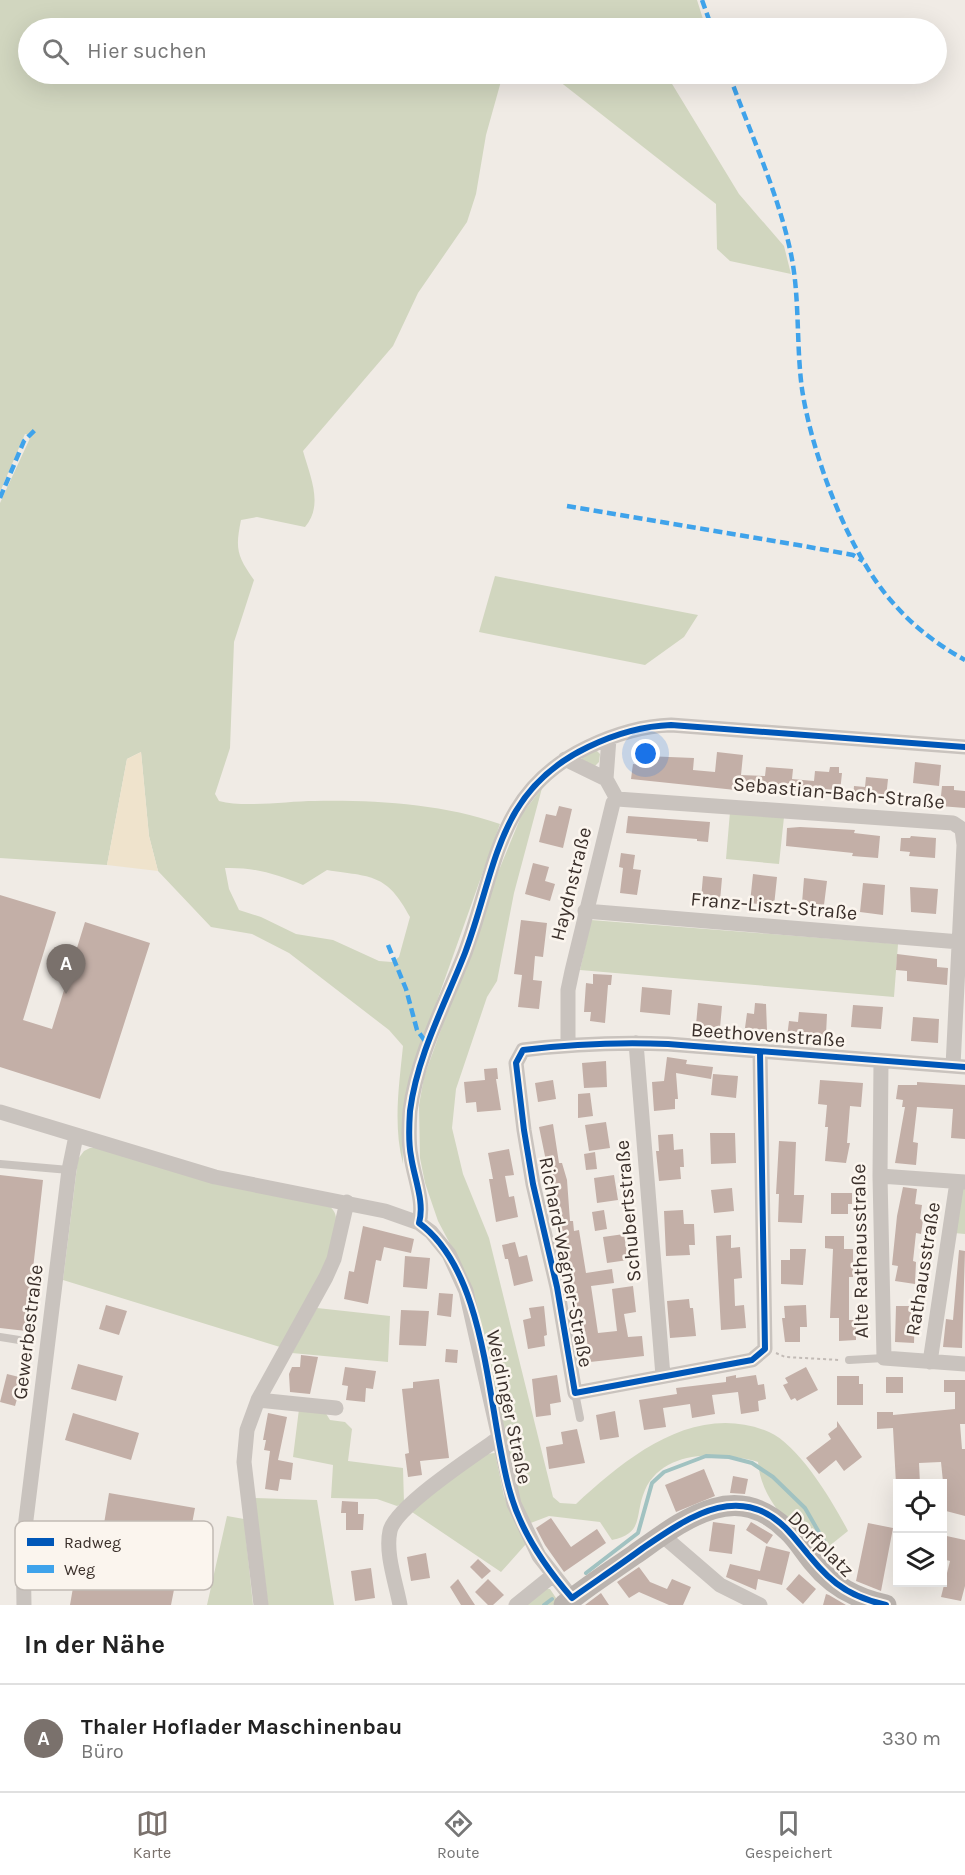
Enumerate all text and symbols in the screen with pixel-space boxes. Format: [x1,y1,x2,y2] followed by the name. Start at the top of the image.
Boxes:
[18,18,947,84] search box
[39,35,72,68] icon: search
[87,38,207,64] text: Hier suchen
[631,739,660,768] your location
[732,772,946,814] street label: Sebastian-Bach-Straße
[546,825,596,943] street label: Haydnstraße
[690,887,858,925] street label: Franz-Liszt-Straße
[46,944,86,994] pin: A
[690,1018,846,1052] street label: Beethovenstraße
[610,1139,646,1283] street label: Schubertstraße
[534,1155,598,1369] street label: Richard-Wagner-Straße
[847,1163,873,1339] street label: Alte Rathausstraße
[901,1200,945,1338] street label: Rathausstraße
[8,1263,48,1401] street label: Gewerbestraße
[481,1328,537,1486] street label: Weidinger Straße
[893,1479,947,1587] map controls
[893,1479,947,1533] button: locate
[783,1506,859,1582] street label: Dorfplatz
[15,1521,213,1590] legend
[64,1533,121,1552] text: Radweg
[893,1533,947,1587] button: layers
[64,1560,95,1579] text: Weg
[24,1629,165,1660] text: In der Nähe
[81,1714,402,1740] text: Thaler Hoflader Maschinenbau
[37,1727,50,1750] text: A
[882,1727,941,1750] text: 330 m
[81,1740,124,1763] text: Büro
[133,1807,171,1862] tab: Karte
[437,1807,479,1862] tab: Route
[745,1807,832,1862] tab: Gespeichert

